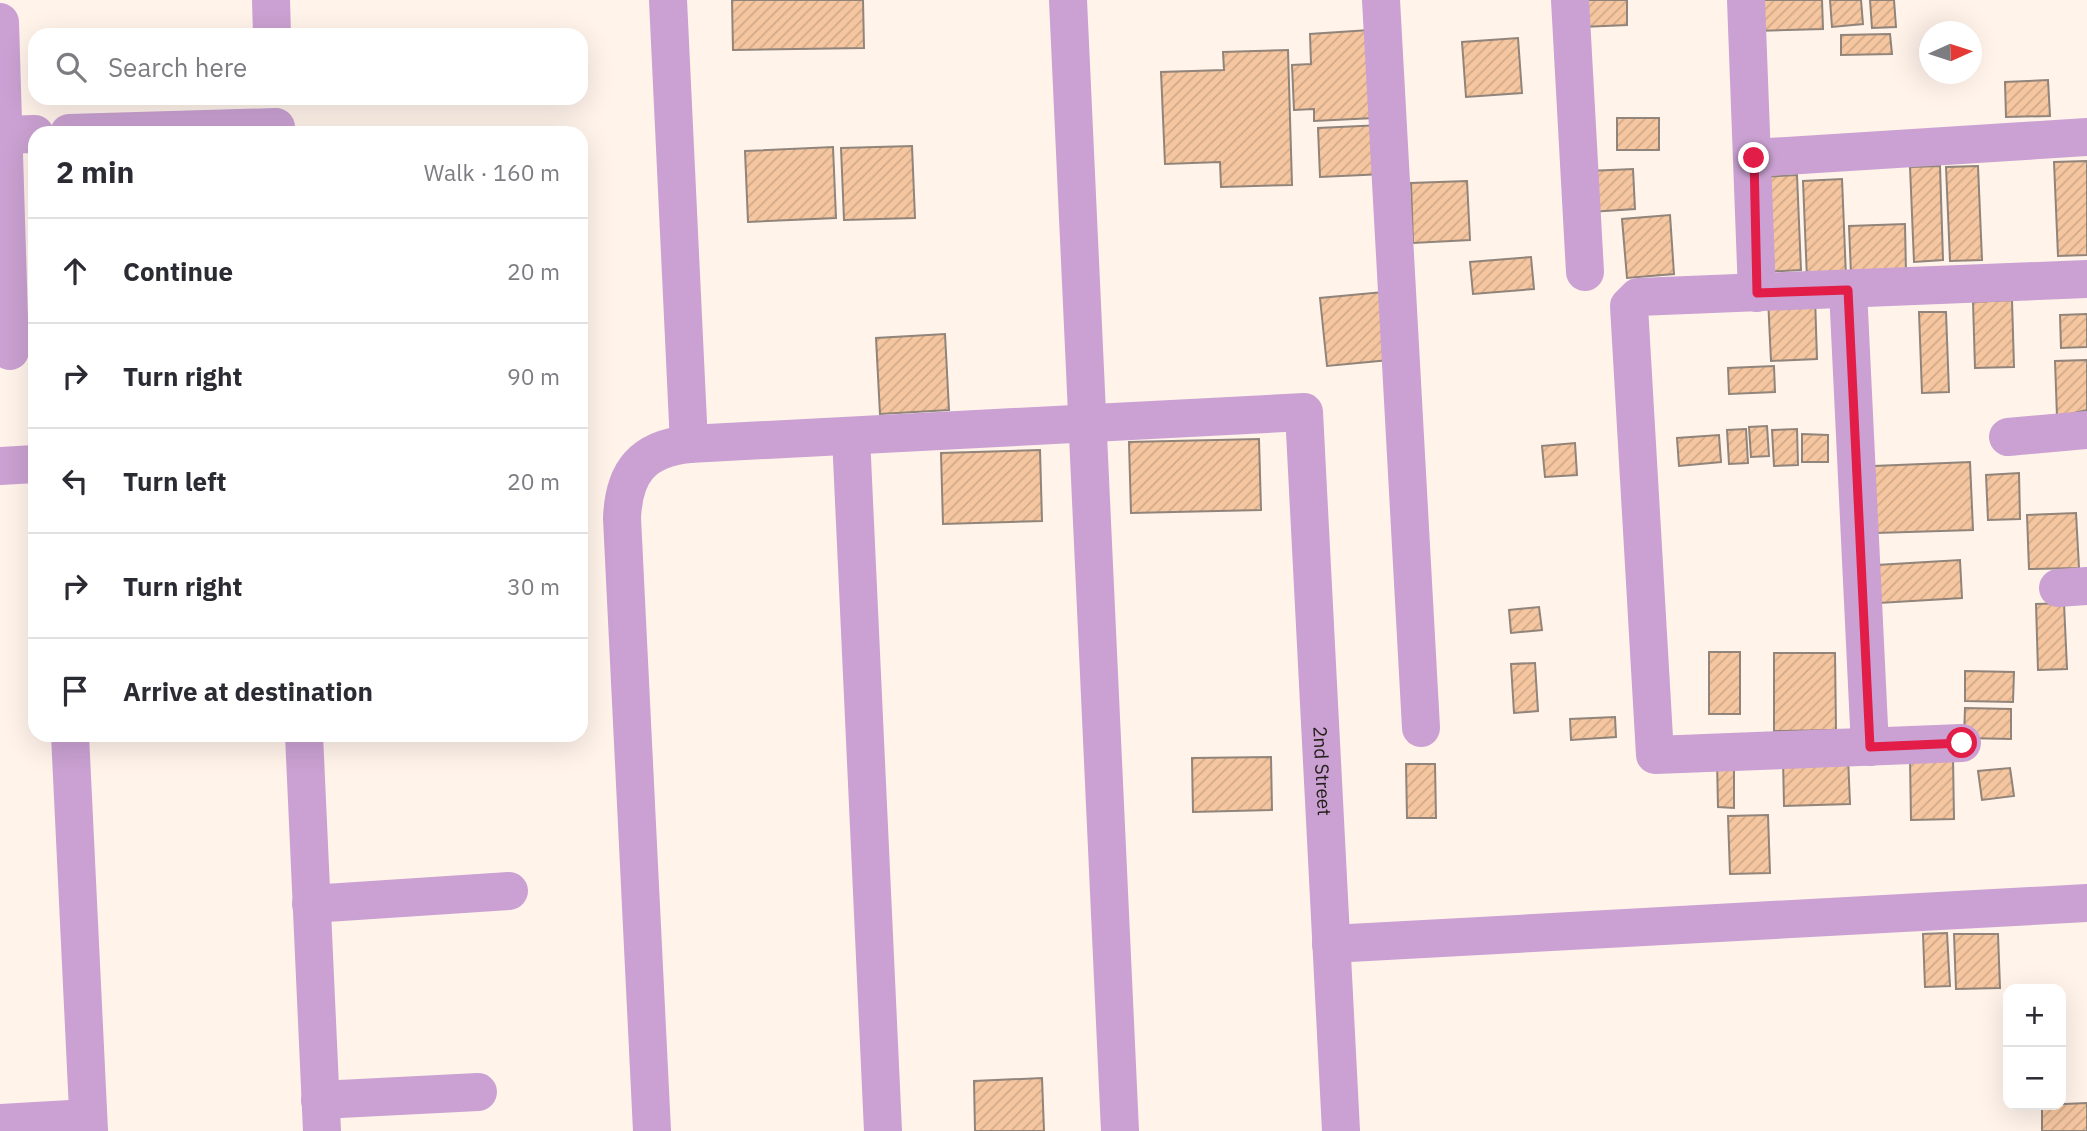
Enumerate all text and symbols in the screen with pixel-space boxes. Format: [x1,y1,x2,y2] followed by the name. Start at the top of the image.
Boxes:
[1919,21,1982,84] north arrow
[28,28,588,105] search box
[52,48,90,86] icon: search
[108,50,247,84] text: Search here
[1738,142,1769,173] route end
[56,152,134,191] text: 2 min
[424,157,560,187] text: Walk · 160 m
[56,252,94,290] icon: ahead
[123,254,233,288] text: Continue
[507,256,560,286] text: 20 m
[56,357,94,395] icon: right
[123,359,242,393] text: Turn right
[507,361,560,391] text: 90 m
[56,462,94,500] icon: left
[123,464,226,498] text: Turn left
[507,466,560,496] text: 20 m
[56,567,94,605] icon: right
[123,569,242,603] text: Turn right
[507,571,560,601] text: 30 m
[56,672,94,710] icon: arrive
[123,674,373,708] text: Arrive at destination
[1308,725,1337,816] street label: 2nd Street
[1946,727,1977,758] route start
[2003,984,2066,1110] map controls
[2003,984,2066,1047] button: +
[2003,1047,2066,1110] button: −

